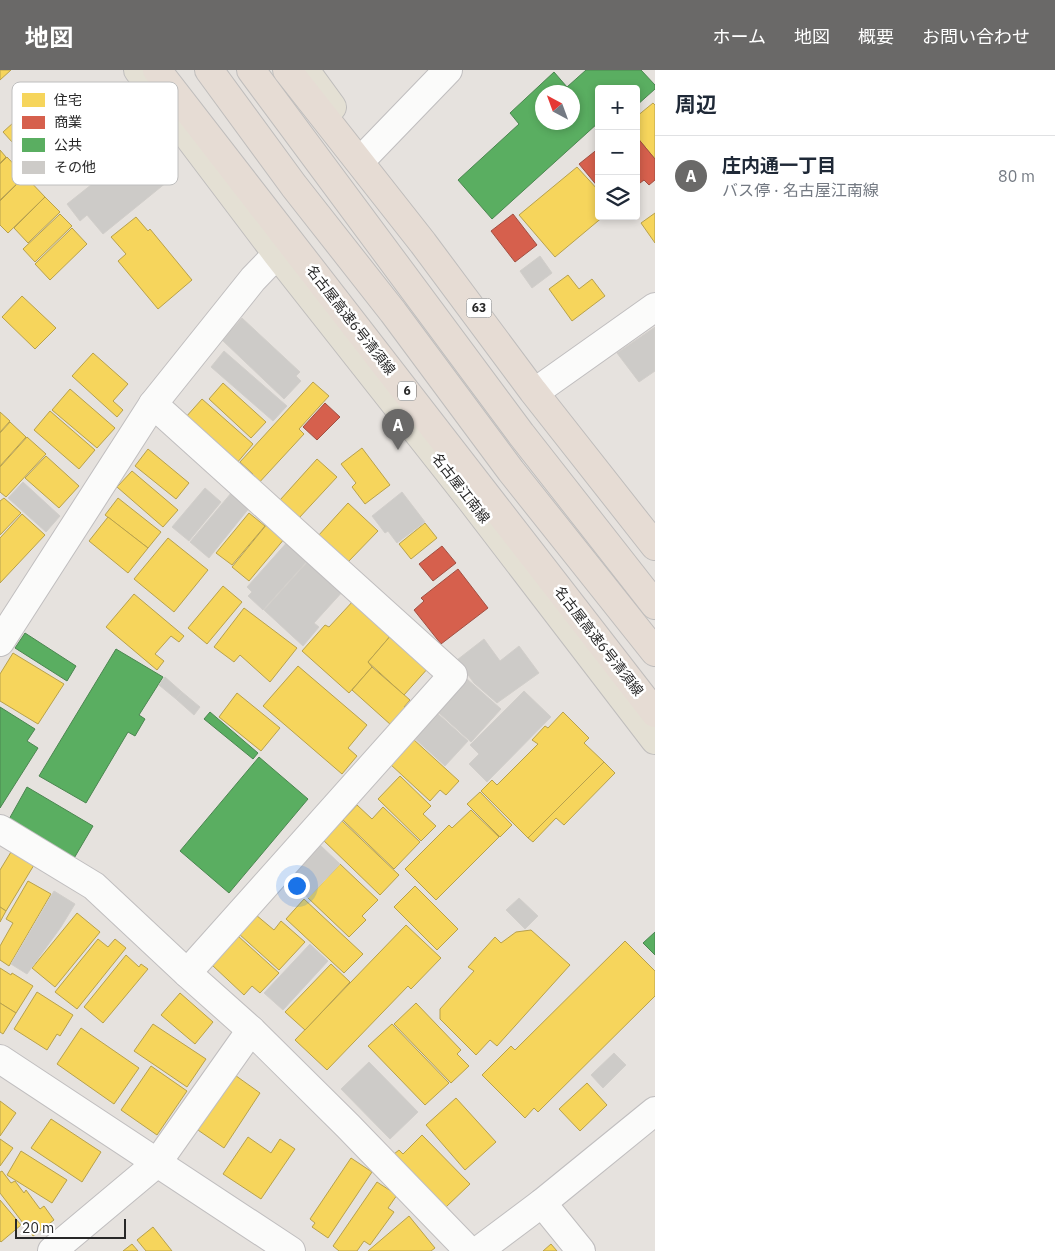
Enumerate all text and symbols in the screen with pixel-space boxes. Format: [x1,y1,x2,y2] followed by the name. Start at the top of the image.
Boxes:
[25,21,73,53] text: 地図
[713,25,766,48] text: ホーム
[794,25,830,48] text: 地図
[858,25,894,48] text: 概要
[922,25,1030,48] text: お問い合わせ
[12,82,178,185] legend
[535,85,580,130] north arrow
[595,85,640,220] map controls
[595,85,640,130] button: +
[675,90,717,118] text: 周辺
[54,91,82,109] text: 住宅
[54,113,82,131] text: 商業
[595,130,640,175] button: −
[54,136,82,154] text: 公共
[722,153,836,177] text: 庄内通一丁目
[54,158,96,176] text: その他
[686,166,696,186] text: A
[998,166,1035,186] text: 80 m
[595,175,640,220] button: layers
[722,180,879,200] text: バス停 · 名古屋江南線
[303,262,399,378] street label: 名古屋高速6号清須線
[466,298,492,318] road number: 63
[398,382,416,401] road number: 6
[382,409,414,450] pin: A
[428,449,494,527] street label: 名古屋江南線
[551,583,647,699] street label: 名古屋高速6号清須線
[284,873,310,899] your location
[15,1216,126,1239] scale bar
[22,1219,54,1237] text: 20 m

